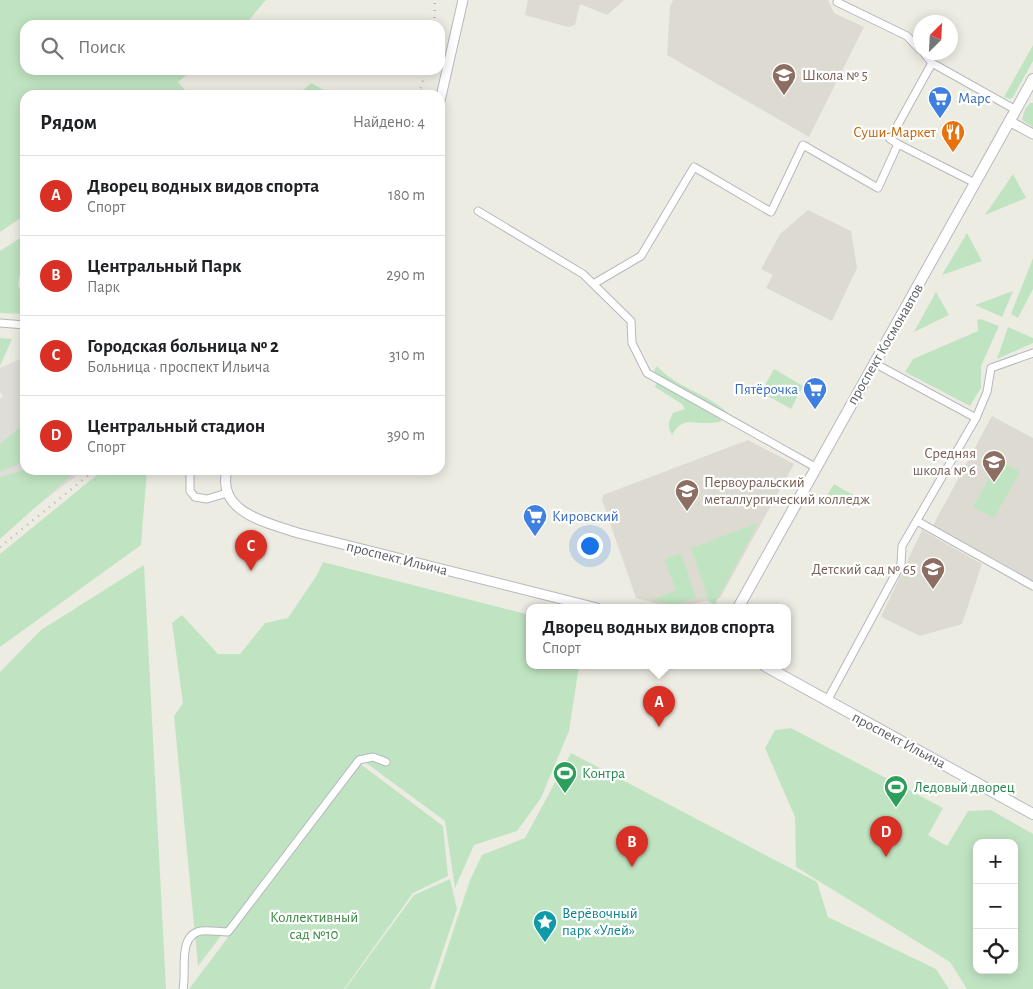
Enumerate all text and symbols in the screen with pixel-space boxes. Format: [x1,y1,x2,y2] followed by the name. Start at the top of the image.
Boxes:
[913,15,958,60] north arrow
[20,20,445,75] search box
[38,34,66,62] icon: search
[78,38,125,57] text: Поиск
[771,62,797,96] school or university icon: Школа № 5
[802,68,868,83] place label: Школа № 5
[927,85,953,119] supermarket icon: Марс
[958,91,991,106] place label: Марс
[40,112,97,133] text: Рядом
[353,114,425,130] text: Найдено: 4
[940,119,966,153] restaurant icon: Суши-Маркет
[853,125,937,140] place label: Суши-Маркет
[87,177,319,196] text: Дворец водных видов спорта
[51,187,61,203] text: A
[388,187,425,203] text: 180 m
[87,199,126,215] text: Спорт
[87,257,241,276] text: Центральный Парк
[51,267,61,283] text: B
[386,267,425,283] text: 290 m
[87,279,120,295] text: Парк
[845,281,926,407] street label: проспект Космонавтов
[87,337,279,356] text: Городская больница № 2
[52,347,60,363] text: C
[389,347,425,363] text: 310 m
[87,359,270,375] text: Больница · проспект Ильича
[802,376,828,410] supermarket icon: Пятёрочка
[734,382,798,397] place label: Пятёрочка
[87,417,265,436] text: Центральный стадион
[51,427,61,443] text: D
[387,427,425,443] text: 390 m
[87,439,126,455] text: Спорт
[913,446,976,478] place label: Средняя школа № 6
[981,449,1007,483] school or university icon: Средняя школа № 6
[704,475,870,507] place label: Первоуральский металлургический колледж
[674,478,700,512] school or university icon: Первоуральский металлургический колледж
[522,503,548,537] supermarket icon: Кировский
[552,509,619,524] place label: Кировский
[235,530,267,571] pin: C
[577,533,603,559] your location
[345,539,449,578] street label: проспект Ильича
[920,556,946,590] school or university icon: Детский сад № 65
[811,562,916,577] place label: Детский сад № 65
[526,604,791,669] popup
[542,618,775,637] text: Дворец водных видов спорта
[542,640,581,656] text: Спорт
[643,686,675,727] pin: A
[850,710,948,771] street label: проспект Ильича
[552,760,578,794] sports icon: Контра
[582,766,625,781] place label: Контра
[883,774,909,808] sports icon: Ледовый дворец
[914,780,1015,795] place label: Ледовый дворец
[870,816,902,857] pin: D
[616,826,648,867] pin: B
[973,839,1018,974] map controls
[973,839,1018,884] button: +
[973,884,1018,929] button: −
[562,906,638,938] place label: Верёвочный парк «Улей»
[532,909,558,943] place icon: Верёвочный парк «Улей»
[270,910,358,942] park label: Коллективный сад №10
[973,929,1018,974] button: locate

